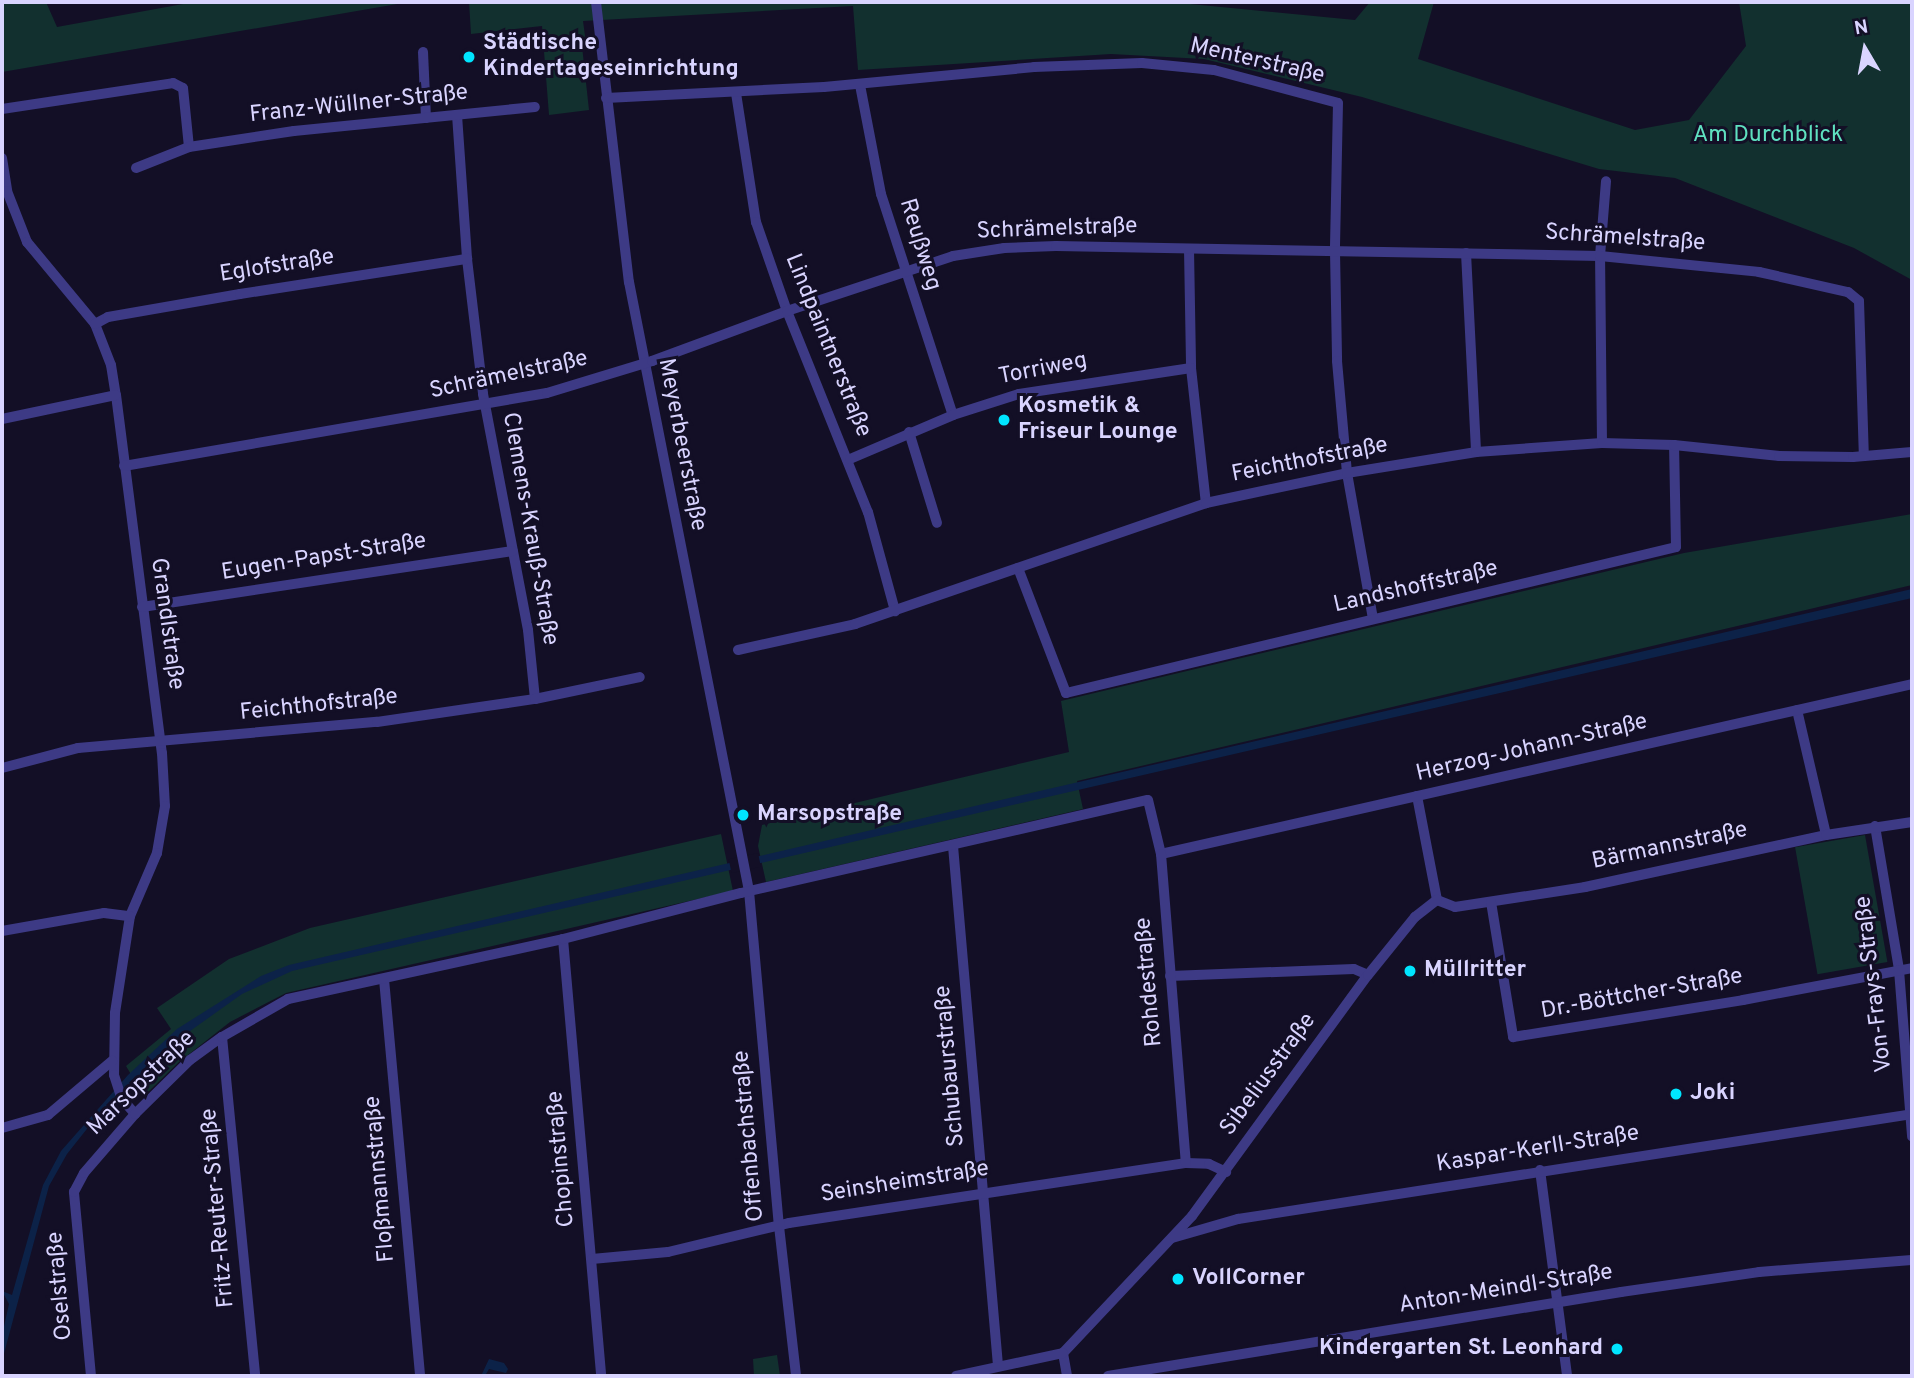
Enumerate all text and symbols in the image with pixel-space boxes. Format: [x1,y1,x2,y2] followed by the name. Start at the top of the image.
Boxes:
[1830,14,1900,84] north arrow
[1853,15,1870,41] text: N
[483,30,739,84] place label: Städtische Kindertageseinrichtung
[1187,33,1327,91] street label: Menterstraße
[461,49,477,65] marker: Städtische Kindertageseinrichtung
[248,80,470,130] street label: Franz-Wüllner-Straße
[1693,122,1843,150] park label: Am Durchblick
[892,196,946,294] street label: Reußweg
[976,213,1138,247] street label: Schrämelstraße
[1544,220,1706,258] street label: Schrämelstraße
[218,244,336,290] street label: Eglofstraße
[778,250,876,442] street label: Lindpaintnerstraße
[427,346,591,406] street label: Schrämelstraße
[996,348,1090,392] street label: Torriweg
[651,356,711,534] street label: Meyerbeerstraße
[1018,393,1178,447] place label: Kosmetik & Friseur Lounge
[495,410,563,648] street label: Clemens-Krauß-Straße
[996,412,1012,428] marker: Kosmetik & Friseur Lounge
[1230,432,1390,490] street label: Feichthofstraße
[220,528,428,588] street label: Eugen-Papst-Straße
[143,556,189,692] street label: Grandlstraße
[1331,556,1501,620] street label: Landshoffstraße
[239,684,399,728] street label: Feichthofstraße
[1414,709,1650,789] street label: Herzog-Johann-Straße
[757,801,902,829] place label: Marsopstraße
[735,807,751,823] marker: Marsopstraße
[1590,817,1750,877] street label: Bärmannstraße
[1850,894,1900,1074] street label: Von-Frays-Straße
[1131,916,1169,1048] street label: Rohdestraße
[1424,957,1526,985] place label: Müllritter
[1402,963,1418,979] marker: Müllritter
[1539,964,1745,1026] street label: Dr.-Böttcher-Straße
[930,984,972,1148] street label: Schubaurstraße
[1215,1008,1323,1142] street label: Sibeliusstraße
[82,1026,202,1142] street label: Marsopstraße
[729,1049,771,1223] street label: Offenbachstraße
[1690,1080,1735,1108] place label: Joki
[1668,1086,1684,1102] marker: Joki
[542,1090,582,1228] street label: Chopinstraße
[360,1095,402,1263] street label: Floßmannstraße
[197,1107,241,1309] street label: Fritz-Reuter-Straße
[1435,1120,1641,1180] street label: Kaspar-Kerll-Straße
[819,1156,991,1210] street label: Seinsheimstraße
[42,1230,80,1342] street label: Oselstraße
[1397,1259,1615,1321] street label: Anton-Meindl-Straße
[1192,1265,1305,1293] place label: VollCorner
[1170,1271,1186,1287] marker: VollCorner
[1319,1335,1603,1363] place label: Kindergarten St. Leonhard
[1609,1341,1625,1357] marker: Kindergarten St. Leonhard

